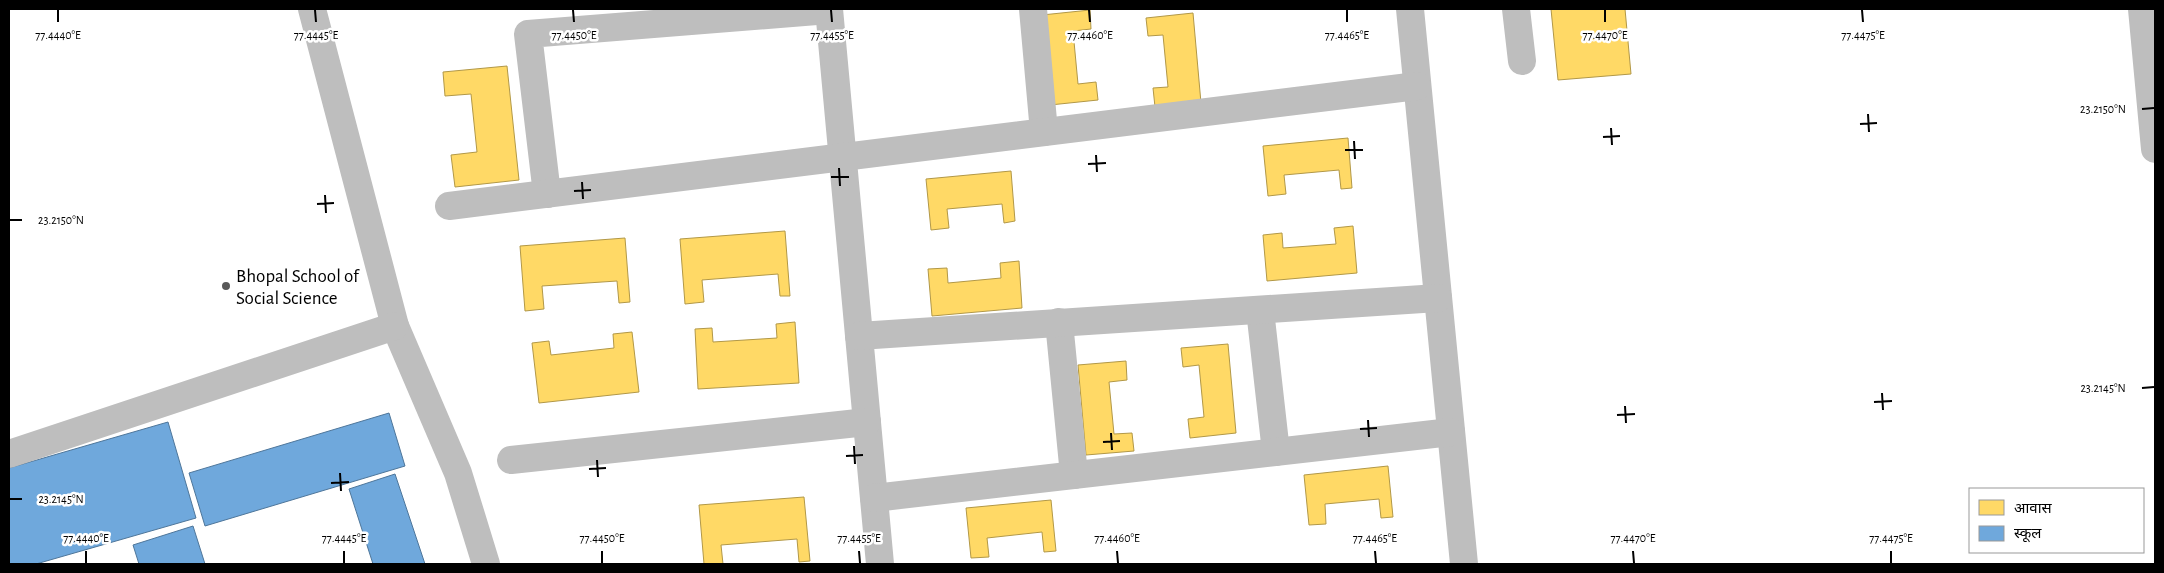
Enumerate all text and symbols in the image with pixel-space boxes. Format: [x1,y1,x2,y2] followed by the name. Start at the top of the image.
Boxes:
[35,29,81,41] text: 77.4440°E
[294,29,338,41] text: 77.4445°E
[552,29,597,41] text: 77.4450°E
[810,29,854,41] text: 77.4455°E
[1067,29,1113,41] text: 77.4460°E
[1325,29,1369,41] text: 77.4465°E
[1583,29,1628,41] text: 77.4470°E
[1841,29,1885,41] text: 77.4475°E
[2080,103,2126,115] text: 23.2150°N
[38,214,84,226] text: 23.2150°N
[236,267,360,308] place label: Bhopal School of Social Science
[220,280,232,292] marker: Bhopal School of Social Science
[2080,382,2126,394] text: 23.2145°N
[1969,488,2144,553] legend
[38,493,84,505] text: 23.2145°N
[2014,501,2053,516] text: आवास
[2014,526,2042,543] text: स्कूल
[63,532,109,544] text: 77.4440°E
[322,532,366,544] text: 77.4445°E
[580,532,625,544] text: 77.4450°E
[837,532,881,544] text: 77.4455°E
[1094,532,1140,544] text: 77.4460°E
[1353,532,1397,544] text: 77.4465°E
[1611,532,1656,544] text: 77.4470°E
[1869,532,1913,544] text: 77.4475°E

